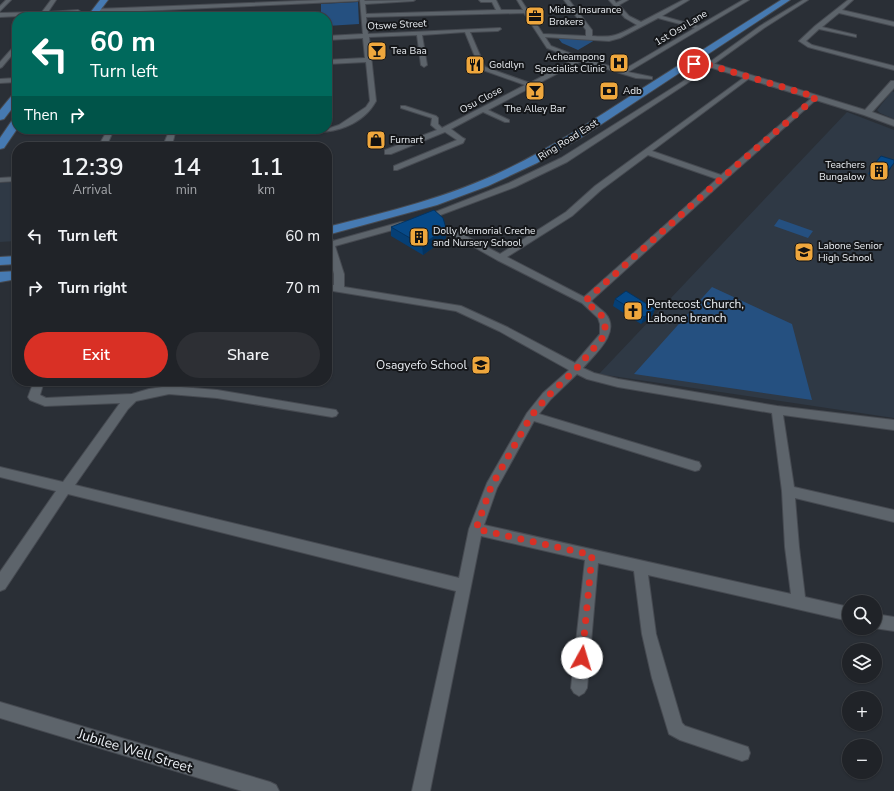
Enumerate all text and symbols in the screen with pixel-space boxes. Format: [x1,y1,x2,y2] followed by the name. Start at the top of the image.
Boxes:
[549,3,621,29] place label: Midas Insurance Brokers
[524,5,546,27] office icon: Midas Insurance Brokers
[652,7,710,49] street label: 1st Osu Lane
[367,16,428,34] street label: Otswe Street
[90,23,156,61] text: 60 m
[24,28,76,80] icon: left
[366,40,388,62] bar icon: Tea Baa
[391,44,427,58] place label: Tea Baa
[677,47,711,81] pin
[535,50,605,76] place label: Acheampong Specialist Clinic
[608,52,630,74] hospital icon: Acheampong Specialist Clinic
[683,53,705,75] icon: arrive
[464,54,486,76] restaurant icon: Goldlyn
[489,58,524,72] place label: Goldlyn
[90,59,158,83] text: Turn left
[524,80,546,102] bar icon: The Alley Bar
[598,80,620,102] bank icon: Adb
[457,83,505,117] street label: Osu Close
[623,84,642,98] place label: Adb
[504,102,566,116] place label: The Alley Bar
[66,104,88,126] icon: right
[24,105,58,125] text: Then
[535,116,601,164] street label: Ring Road East
[365,129,387,151] shop icon: Furnart
[390,133,423,147] place label: Furnart
[60,151,124,183] text: 12:39
[172,151,201,183] text: 14
[249,151,284,183] text: 1.1
[819,158,866,184] place label: Teachers Bungalow
[868,160,890,182] building icon: Teachers Bungalow
[72,181,112,199] text: Arrival
[176,181,197,199] text: min
[258,181,275,199] text: km
[433,224,535,250] place label: Dolly Memorial Creche and Nursery School
[24,225,46,247] icon: left
[58,226,117,246] text: Turn left
[285,226,320,246] text: 60 m
[408,226,430,248] building icon: Dolly Memorial Creche and Nursery School
[818,239,883,265] place label: Labone Senior High School
[793,241,815,263] school or university icon: Labone Senior High School
[24,277,46,299] icon: right
[58,278,127,298] text: Turn right
[285,278,320,298] text: 70 m
[647,296,744,326] place label: Pentecost Church, Labone branch
[622,300,644,322] church icon: Pentecost Church, Labone branch
[24,332,168,378] button: Exit
[176,332,320,378] button: Share
[470,354,492,376] school or university icon: Osagyefo School
[376,357,467,373] place label: Osagyefo School
[842,595,882,779] map controls
[842,595,882,635] button: search
[561,637,603,679] position arrow
[842,643,882,683] button: layers
[842,691,882,731] button: +
[75,724,195,777] street label: Jubilee Well Street
[842,739,882,779] button: −

